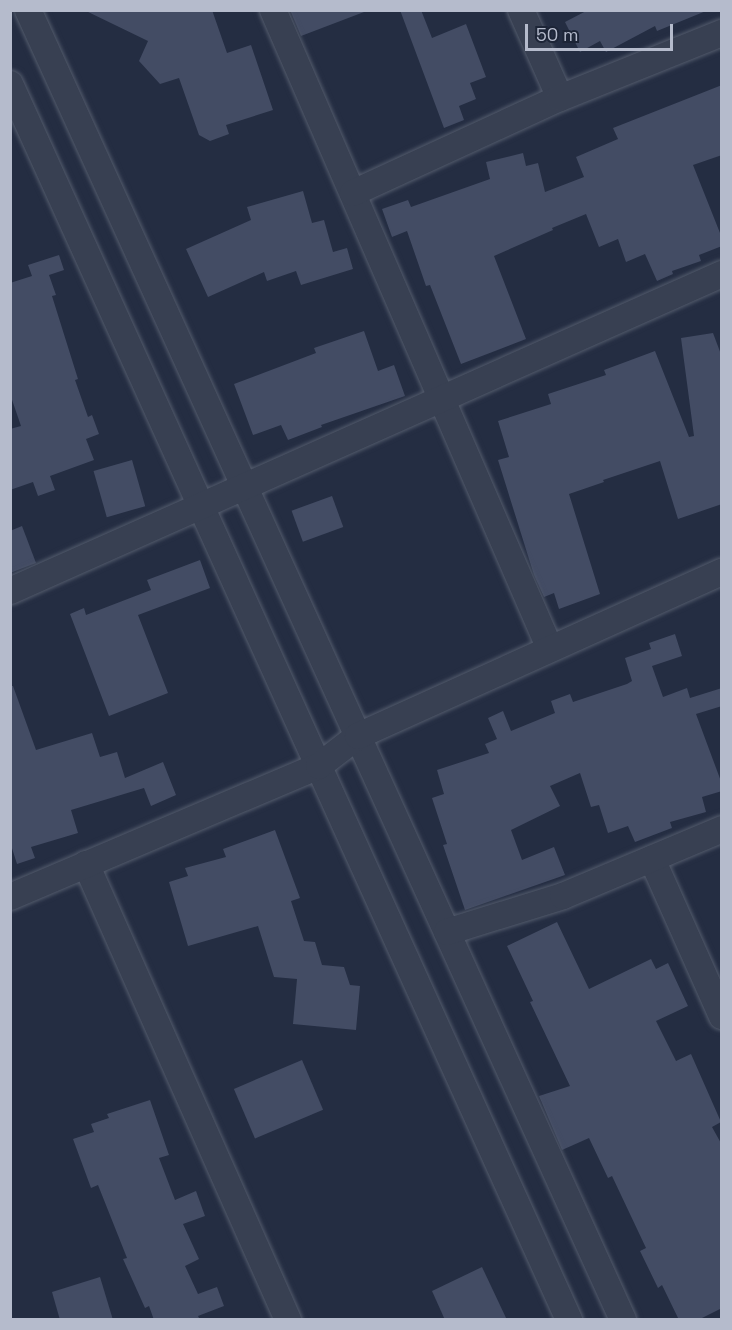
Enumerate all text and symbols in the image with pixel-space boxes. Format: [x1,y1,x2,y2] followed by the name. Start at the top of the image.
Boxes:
[528,12,676,50] scale bar
[536,23,578,46] text: 50 m

